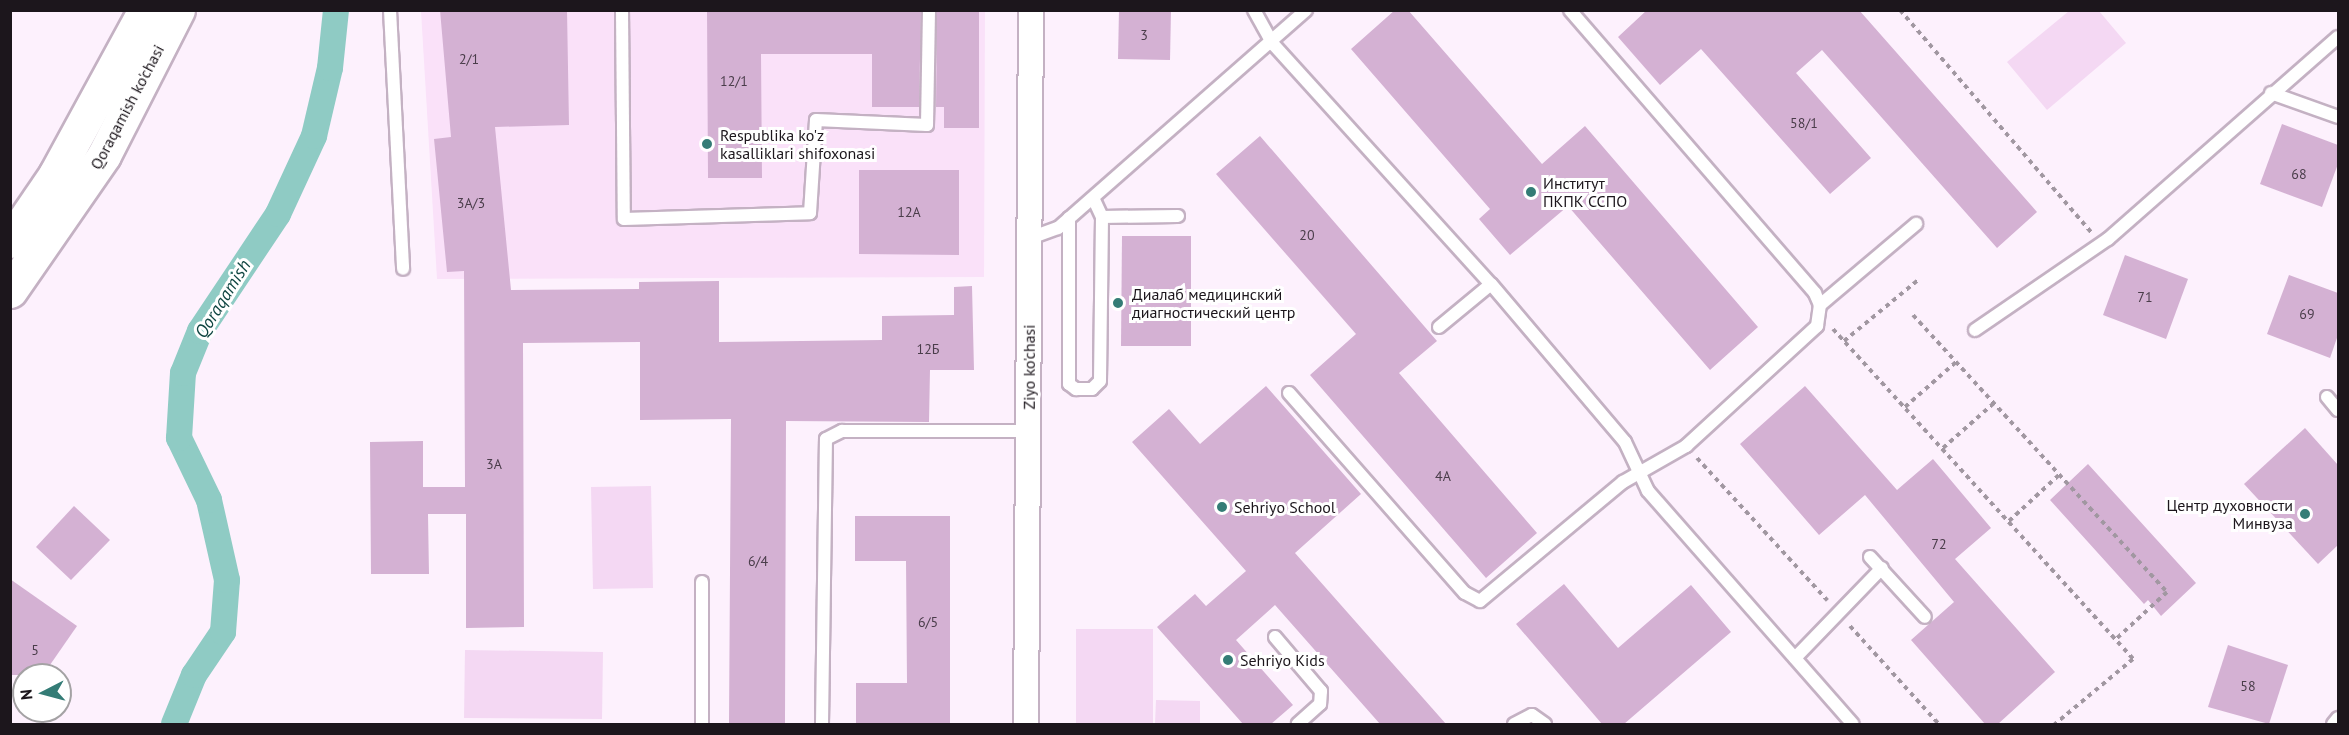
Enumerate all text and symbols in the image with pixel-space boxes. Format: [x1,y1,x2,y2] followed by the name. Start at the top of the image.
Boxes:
[1140,27,1148,43] house number: 3
[86,41,168,173] street label: Qoraqamish ko'chasi
[459,51,479,67] house number: 2/1
[720,73,748,89] house number: 12/1
[1790,115,1818,131] house number: 58/1
[720,125,875,163] place label: Respublika ko'z kasalliklari shifoxonasi
[698,135,716,153] marker: Respublika ko'z kasalliklari shifoxonasi
[2291,166,2307,182] house number: 68
[1543,173,1627,211] place label: Институт ПКПК ССПО
[1524,185,1538,199] marker: Институт ПКПК ССПО
[457,195,485,211] house number: 3A/3
[897,204,921,220] house number: 12A
[1299,227,1315,243] house number: 20
[190,256,256,342] water label: Qoraqamish
[1132,284,1295,322] place label: Диалаб медицинский диагностический центр
[2137,289,2153,305] house number: 71
[1109,294,1127,312] marker: Диалаб медицинский диагностический центр
[2299,306,2315,322] house number: 69
[1019,324,1039,410] street label: Ziyo ko'chasi
[917,341,939,357] house number: 12Б
[486,456,502,472] house number: 3A
[1435,468,1451,484] house number: 4A
[2167,495,2293,533] place label: Центр духовности Минвуза
[1234,497,1336,517] place label: Sehriyo School
[1215,500,1229,514] marker: Sehriyo School
[2298,507,2312,521] marker: Центр духовности Минвуза
[1931,536,1947,552] house number: 72
[748,553,768,569] house number: 6/4
[918,614,938,630] house number: 6/5
[31,642,39,658] house number: 5
[1240,650,1325,670] place label: Sehriyo Kids
[1221,653,1235,667] marker: Sehriyo Kids
[12,663,72,723] north arrow
[2240,678,2256,694] house number: 58
[16,688,37,701] text: N

